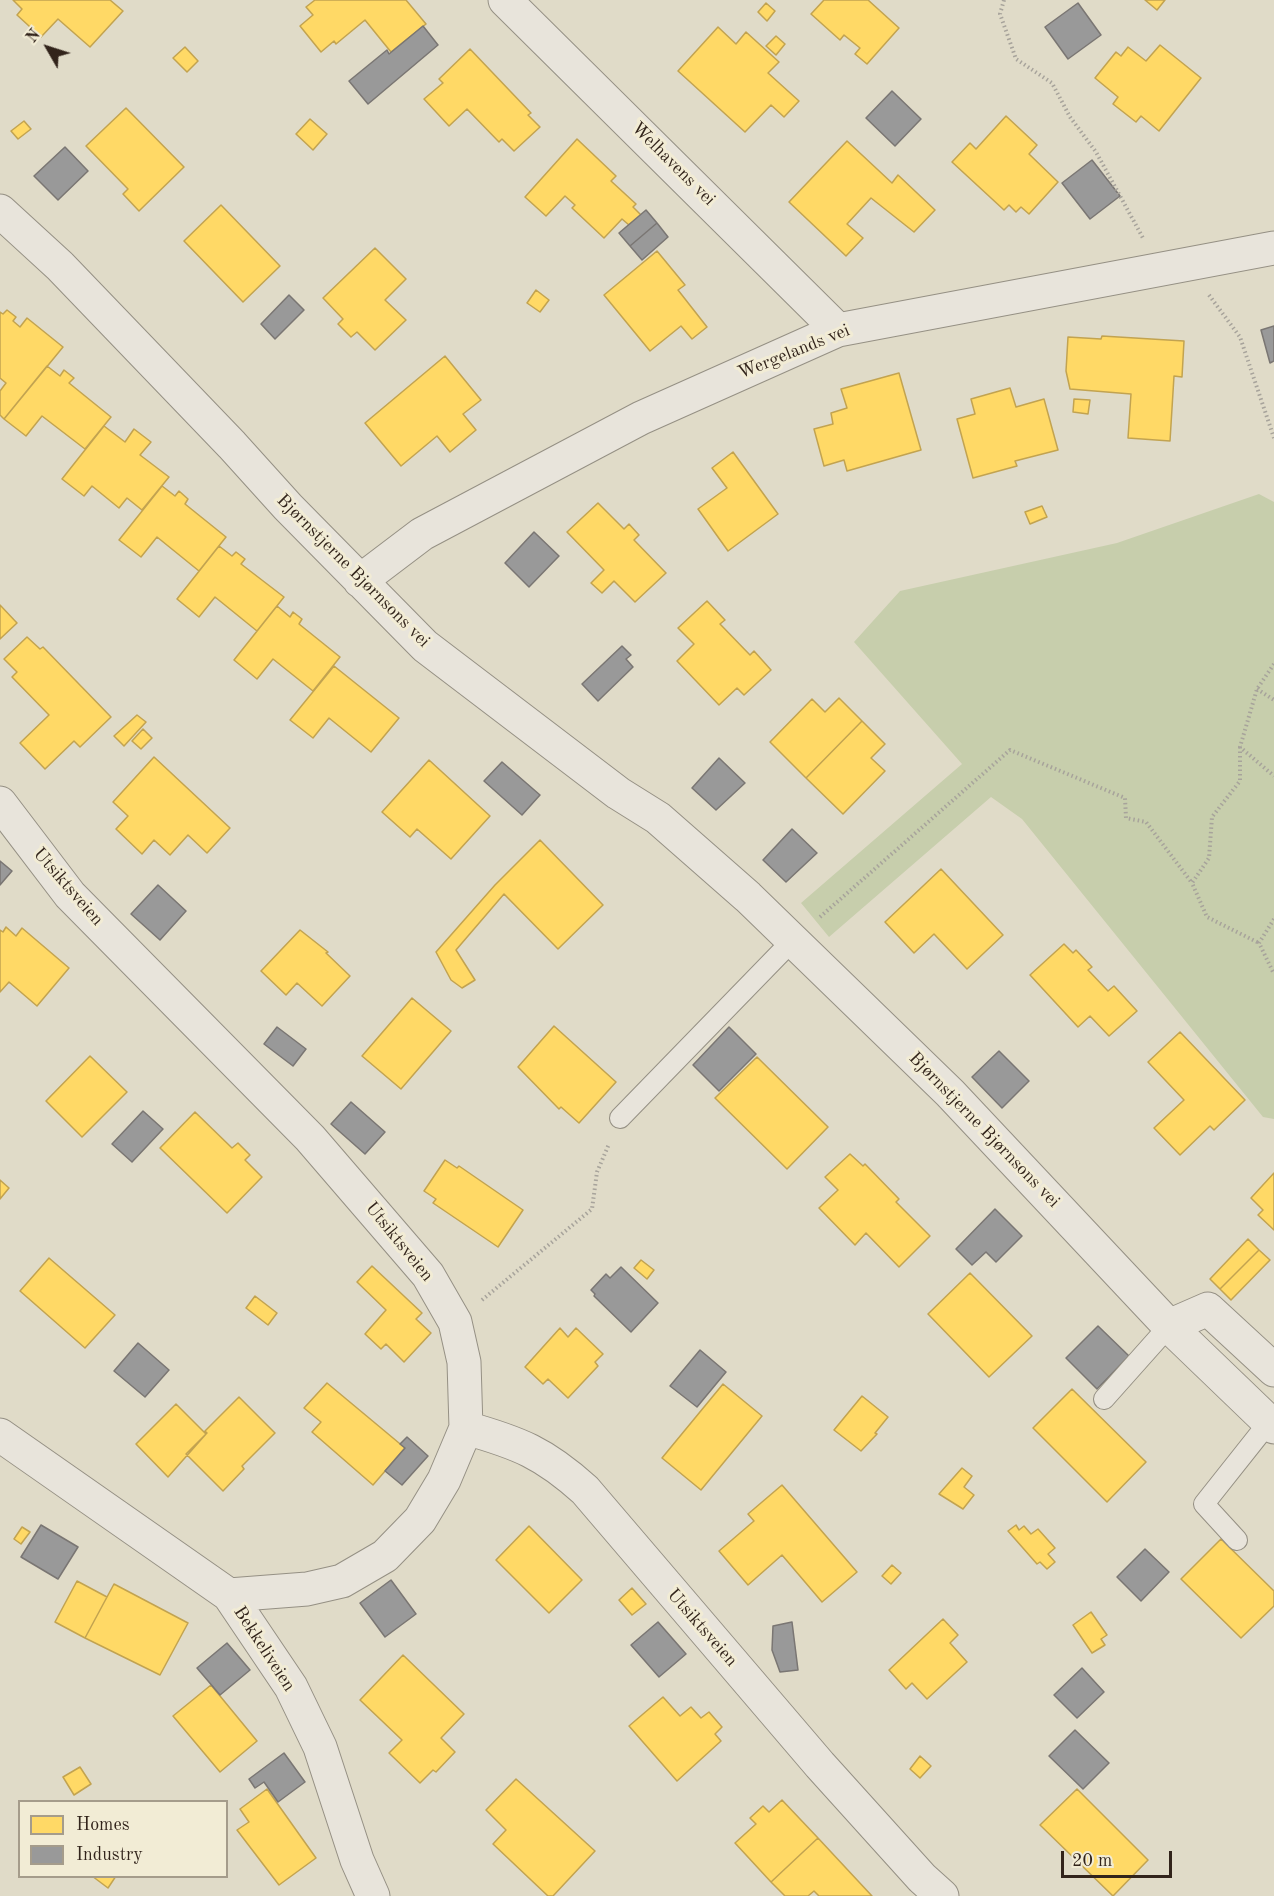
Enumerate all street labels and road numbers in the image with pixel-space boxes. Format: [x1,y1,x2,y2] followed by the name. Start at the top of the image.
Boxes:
[626,117,720,211] street label: Welhavens vei
[735,320,853,384] street label: Wergelands vei
[272,490,434,652] street label: Bjørnstjerne Bjørnsons vei
[28,844,108,930] street label: Utsiktsveien
[904,1048,1064,1212] street label: Bjørnstjerne Bjørnsons vei
[360,1198,438,1286] street label: Utsiktsveien
[662,1585,742,1671] street label: Utsiktsveien
[228,1602,300,1696] street label: Bekkeliveien

